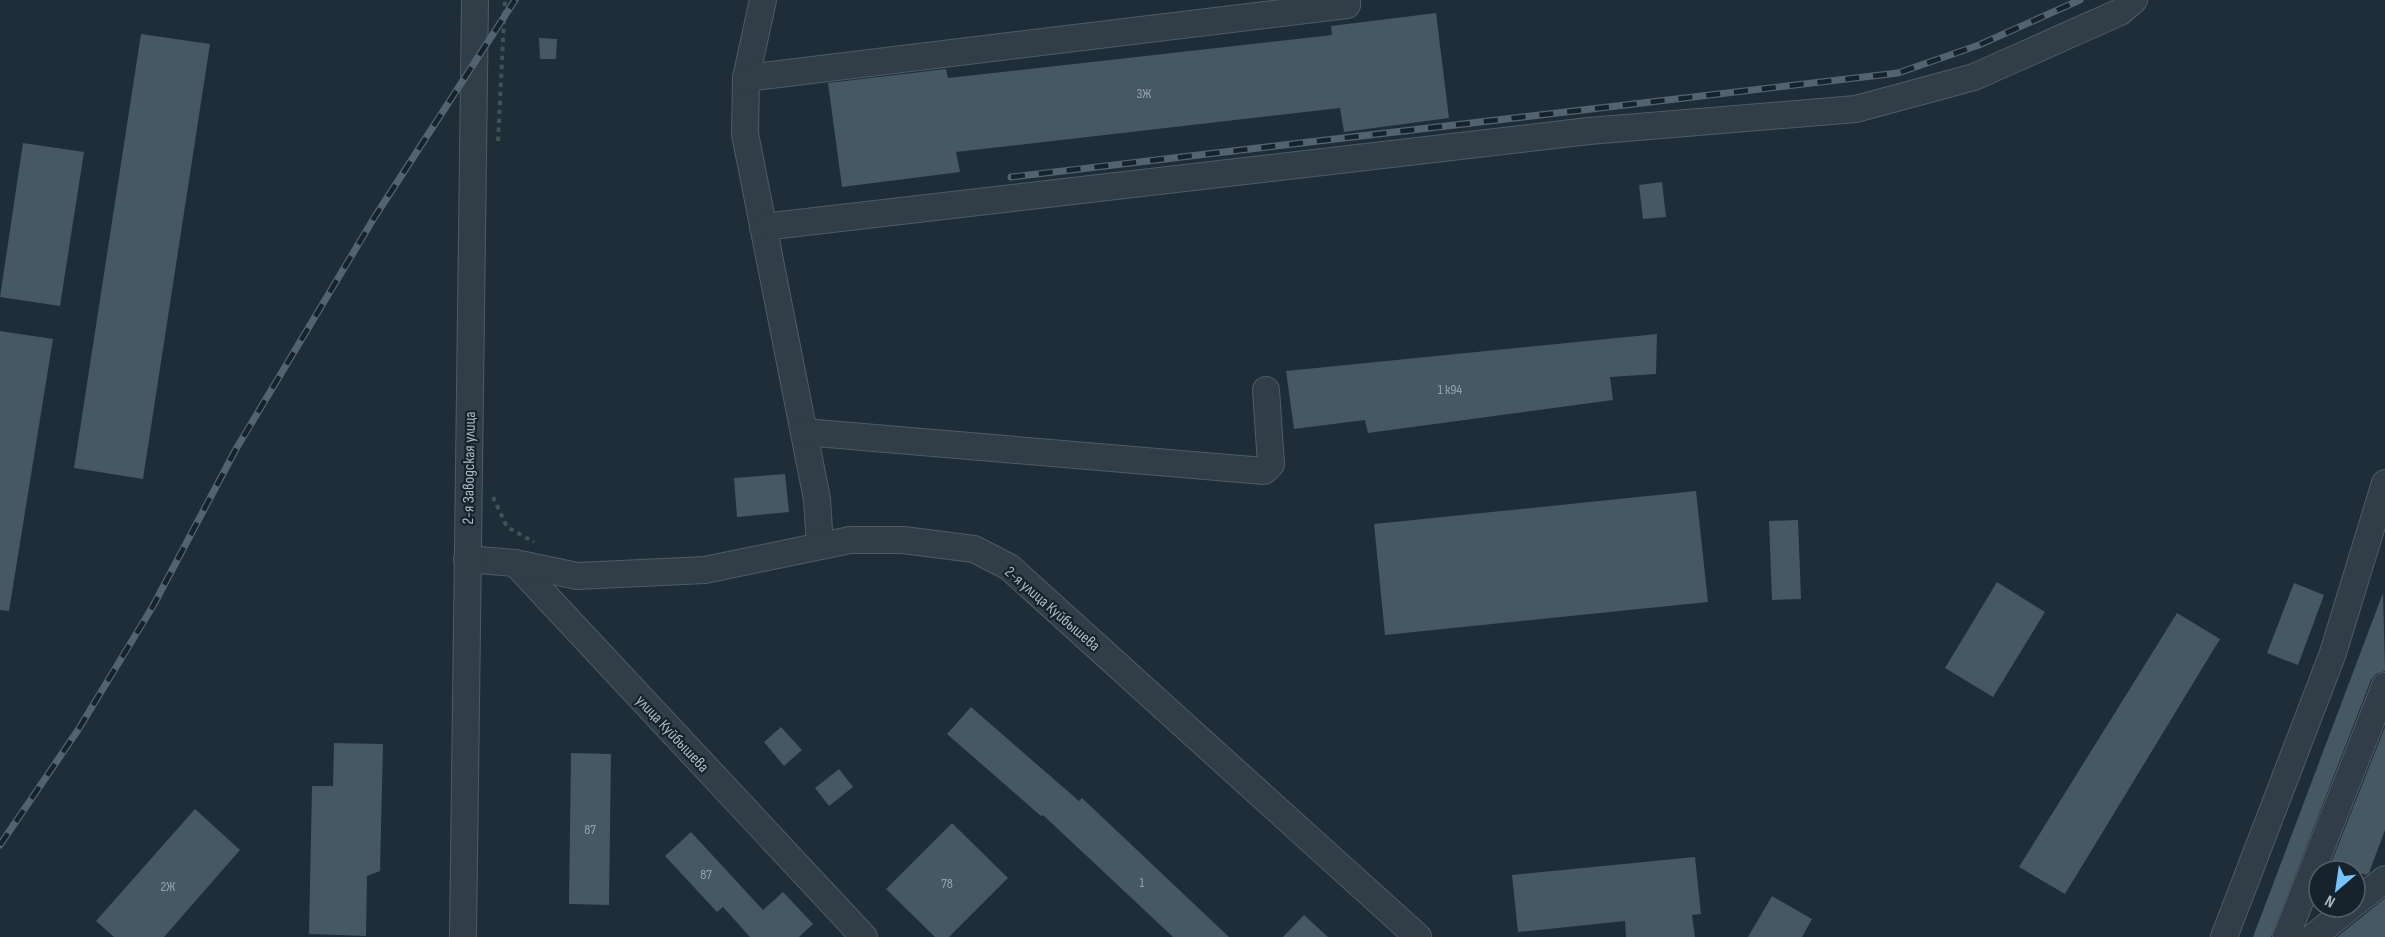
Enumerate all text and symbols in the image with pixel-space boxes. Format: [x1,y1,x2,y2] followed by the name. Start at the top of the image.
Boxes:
[1136,85,1152,102] house number: 3Ж
[1438,381,1462,398] house number: 1 к94
[459,411,480,525] street label: 2-я Заводская улица
[1000,563,1104,656] street label: 2-я улица Куйбышева
[631,691,713,777] street label: улица Куйбышева
[584,821,596,838] house number: 87
[2307,859,2367,919] north arrow
[700,866,712,883] house number: 87
[1140,874,1145,891] house number: 1
[941,875,953,892] house number: 78
[161,878,175,895] house number: 2Ж
[2322,890,2339,911] text: N

